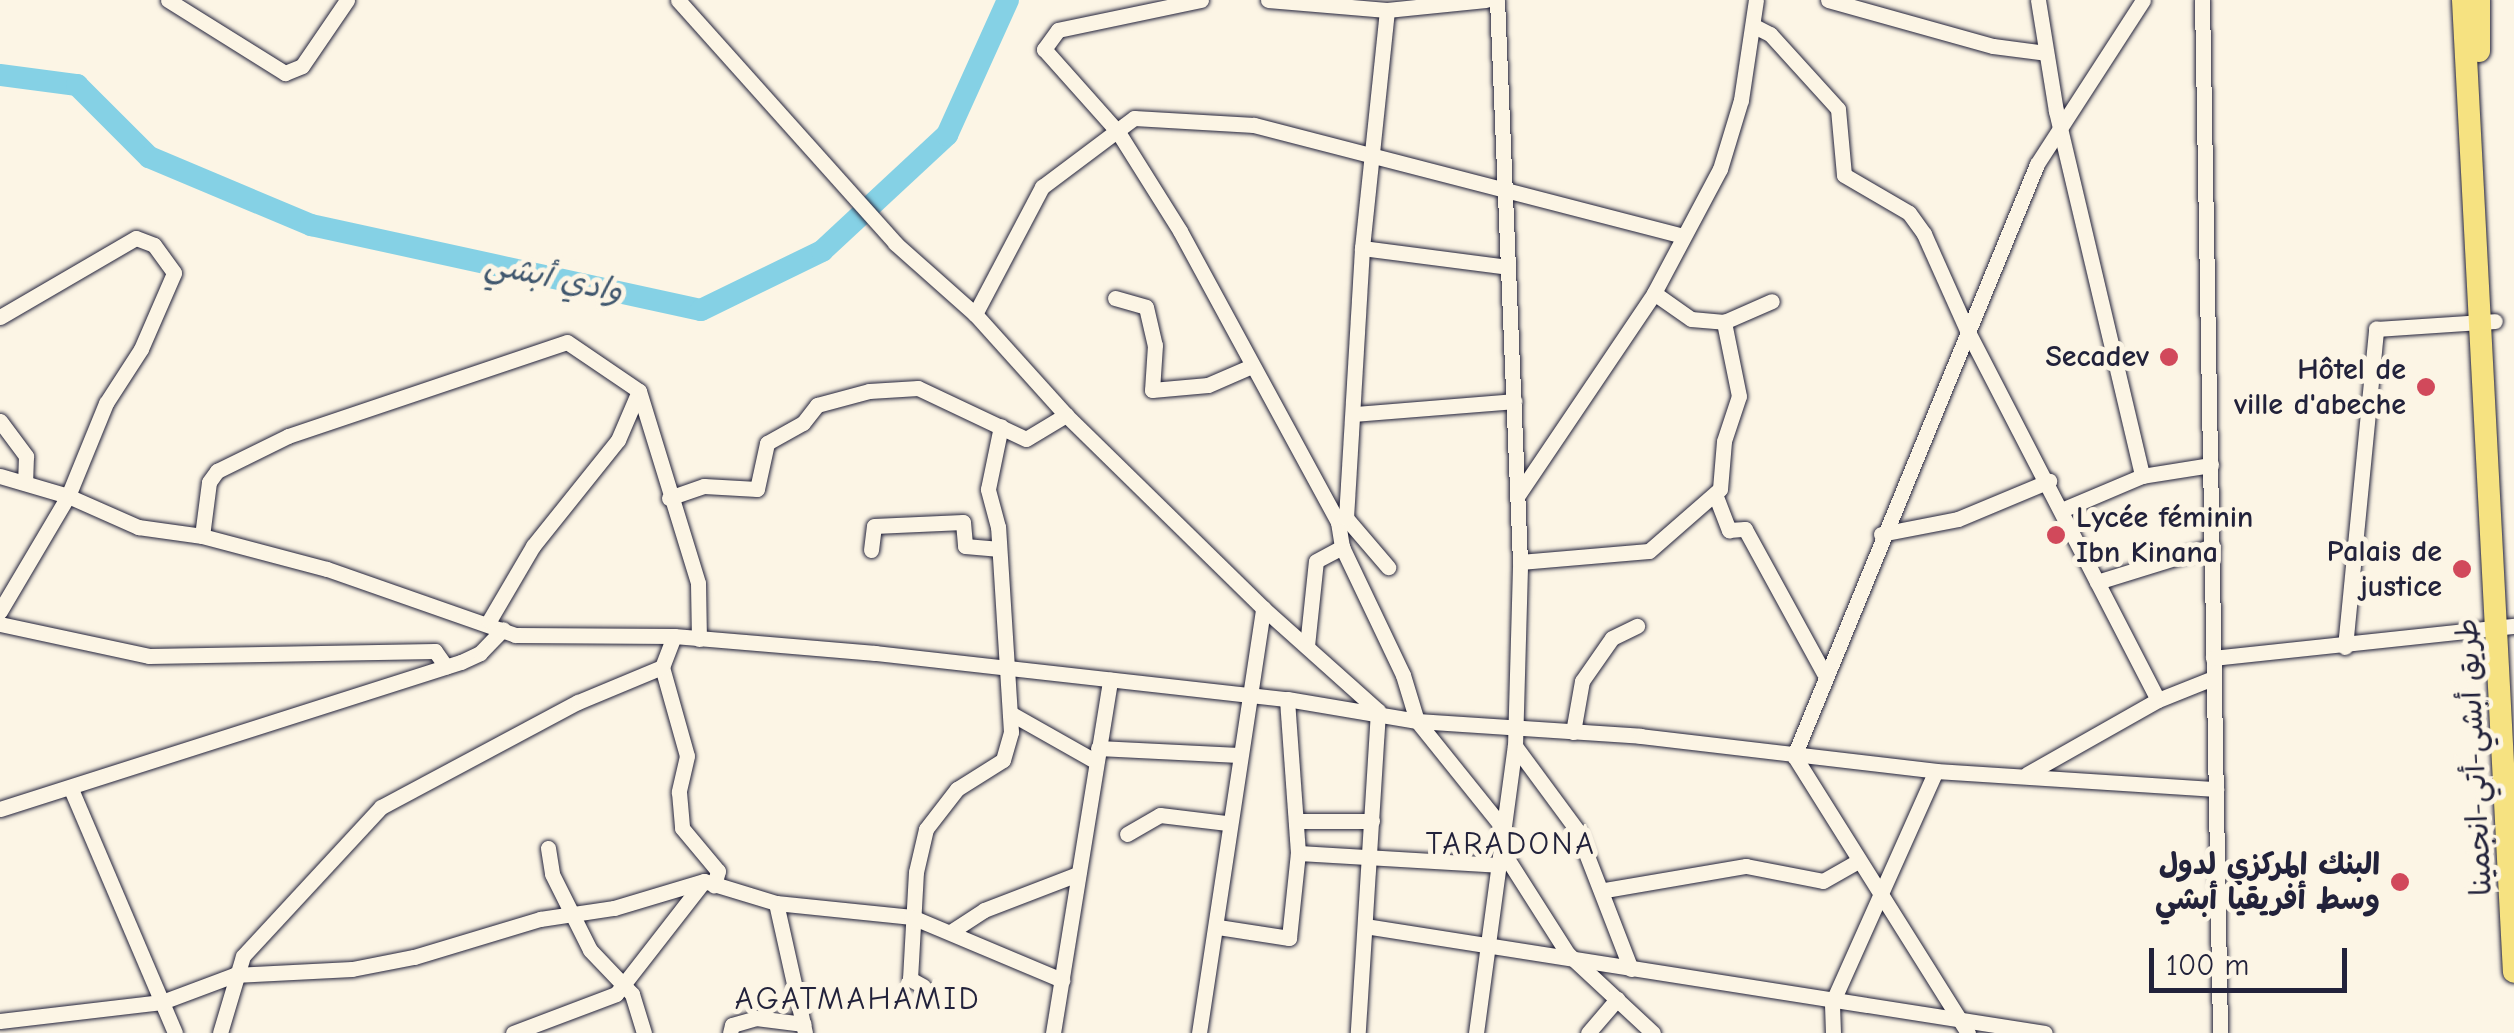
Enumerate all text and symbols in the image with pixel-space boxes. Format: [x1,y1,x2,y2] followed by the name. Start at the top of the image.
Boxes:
[482,245,626,311] water label: وادي أبشي
[2045,339,2149,375] place label: Secadev
[2158,346,2180,368] marker: Secadev
[2234,352,2406,422] place label: Hôtel de ville d'abeche
[2415,376,2437,398] marker: Hôtel de ville d'abeche
[2076,500,2253,570] place label: Lycée féminin Ibn Kinana
[2045,524,2067,546] marker: Lycée féminin Ibn Kinana
[2327,534,2442,604] place label: Palais de justice
[2451,558,2473,580] marker: Palais de justice
[2450,617,2500,897] street label: طريق أبشي-أتي-انجمينا
[1426,825,1596,863] district label: TARADONA
[2155,847,2380,918] place label: البنك المركزي لدول وسط أفريقيا أبشي
[2389,871,2411,893] marker: البنك المركزي لدول وسط أفريقيا أبشي
[2154,928,2352,990] scale bar
[2166,948,2249,983] text: 100 m
[735,980,981,1018] district label: AGATMAHAMID

